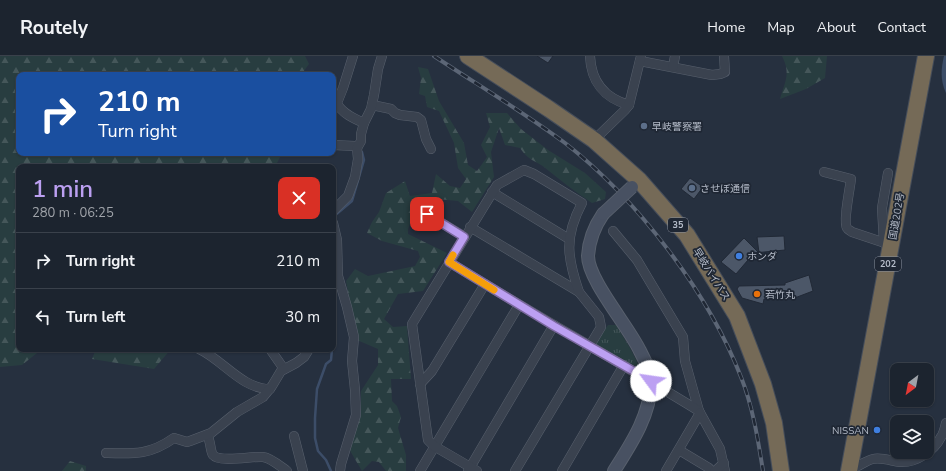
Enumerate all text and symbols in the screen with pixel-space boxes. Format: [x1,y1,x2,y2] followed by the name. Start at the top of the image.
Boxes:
[20,15,88,41] text: Routely
[707,18,745,37] text: Home
[767,18,795,37] text: Map
[817,18,856,37] text: About
[878,18,926,37] text: Contact
[98,83,181,121] text: 210 m
[32,88,84,140] icon: right
[98,119,177,143] text: Turn right
[652,120,702,134] place label: 早岐警察署
[639,121,649,131] marker: 早岐警察署
[32,173,93,205] text: 1 min
[278,177,320,219] button: close
[700,182,750,196] place label: させぼ通信
[687,183,697,193] marker: させぼ通信
[886,191,908,241] street label: 国道202号
[410,197,444,231] pin
[416,203,438,225] icon: arrive
[32,204,114,222] text: 280 m · 06:25
[668,218,688,232] road number: 35
[689,245,733,304] street label: 早岐バイパス
[32,250,54,272] icon: right
[747,250,777,264] place label: ホンダ
[66,251,135,271] text: Turn right
[276,251,320,271] text: 210 m
[734,251,744,261] marker: ホンダ
[875,257,901,271] road number: 202
[765,288,795,302] place label: 若竹丸
[752,289,762,299] marker: 若竹丸
[32,306,54,328] icon: left
[66,307,125,327] text: Turn left
[285,307,320,327] text: 30 m
[630,360,672,402] position arrow
[890,363,934,407] north arrow
[890,363,934,459] map controls
[890,415,934,459] button: layers
[832,424,869,438] place label: NISSAN
[872,425,882,435] marker: NISSAN

